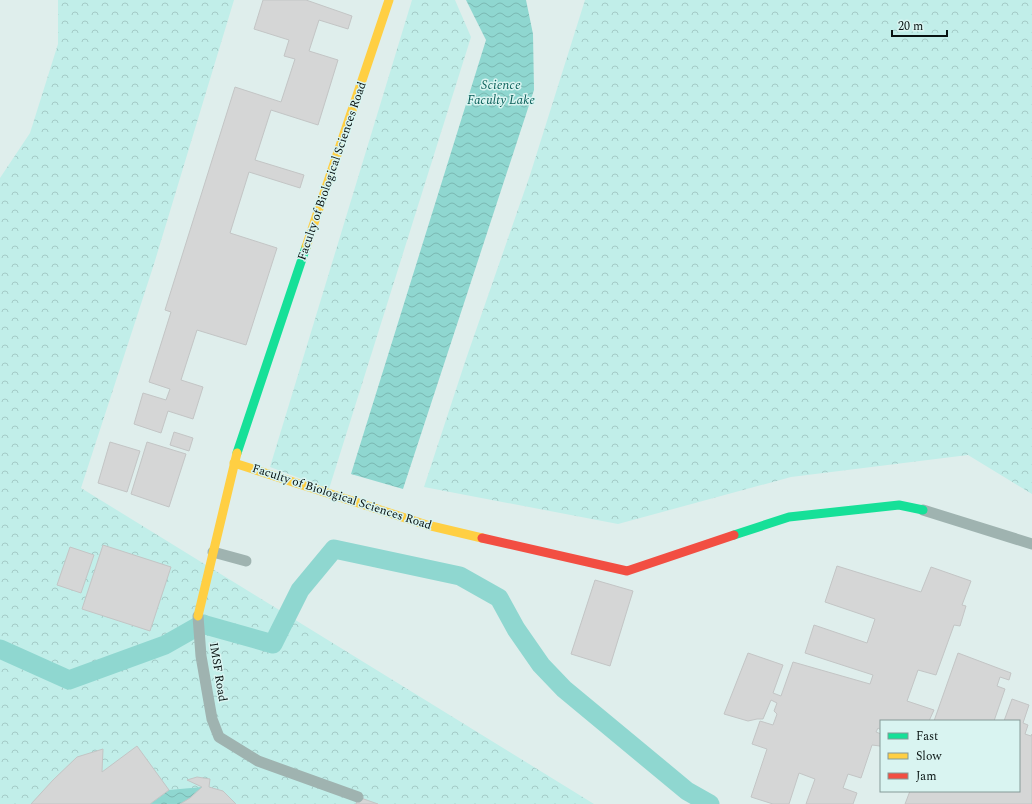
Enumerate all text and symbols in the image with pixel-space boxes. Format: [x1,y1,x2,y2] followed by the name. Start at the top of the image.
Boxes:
[892,12,947,38] scale bar
[898,17,923,36] text: 20 m
[467,75,535,110] water label: Science Faculty Lake
[292,79,372,263] street label: Faculty of Biological Sciences Road
[250,459,435,535] street label: Faculty of Biological Sciences Road
[204,641,232,703] street label: IMSF Road
[880,720,1020,792] legend
[916,727,938,746] text: Fast
[916,747,942,766] text: Slow
[916,767,937,786] text: Jam

